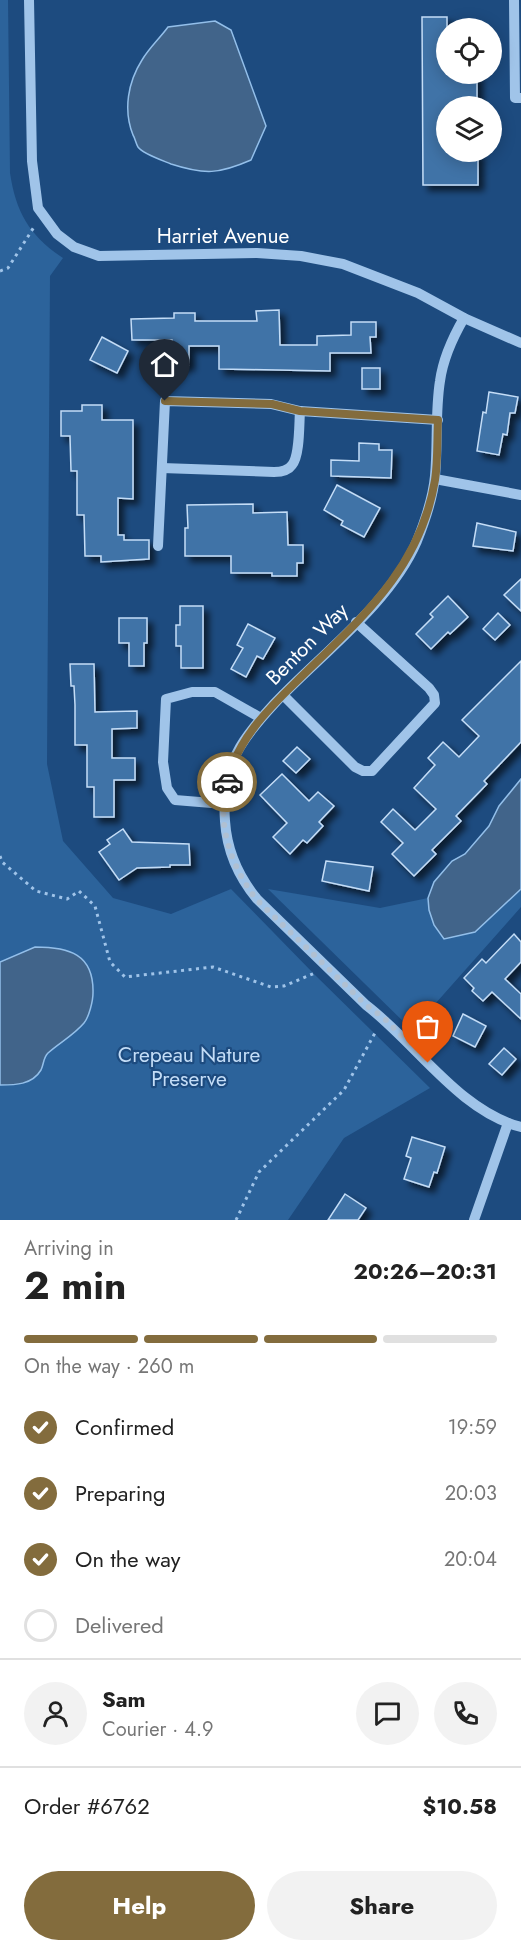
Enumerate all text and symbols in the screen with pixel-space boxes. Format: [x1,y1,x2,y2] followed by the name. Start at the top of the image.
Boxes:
[436,18,502,162] map controls
[436,18,502,84] button: locate
[436,96,502,162] button: layers
[157,221,289,251] street label: Harriet Avenue
[139,339,190,401] pin
[148,348,181,381] icon: home
[259,596,355,692] street label: Benton Way
[197,752,257,812] courier
[211,766,244,799] icon: car
[402,1001,453,1063] pin
[411,1010,444,1043] icon: bag
[118,1040,260,1094] park label: Crepeau Nature Preserve
[24,1234,114,1263] text: Arriving in
[354,1255,497,1287] text: 20:26–20:31
[24,1257,126,1314] text: 2 min
[24,1352,194,1381] text: On the way · 260 m
[24,1411,57,1444] icon: check
[75,1411,174,1443] text: Confirmed
[448,1413,497,1442] text: 19:59
[24,1477,57,1510] icon: check
[75,1477,166,1509] text: Preparing
[445,1479,497,1508] text: 20:03
[24,1543,57,1576] icon: check
[75,1543,180,1575] text: On the way
[444,1545,497,1574] text: 20:04
[75,1609,164,1641] text: Delivered
[24,1682,87,1745] button: person
[356,1682,419,1745] button: chat
[434,1682,497,1745] button: phone
[102,1683,146,1715] text: Sam
[102,1715,214,1744] text: Courier · 4.9
[24,1790,150,1822] text: Order #6762
[422,1790,497,1822] text: $10.58
[24,1871,255,1940] button: Help
[267,1871,497,1940] button: Share

